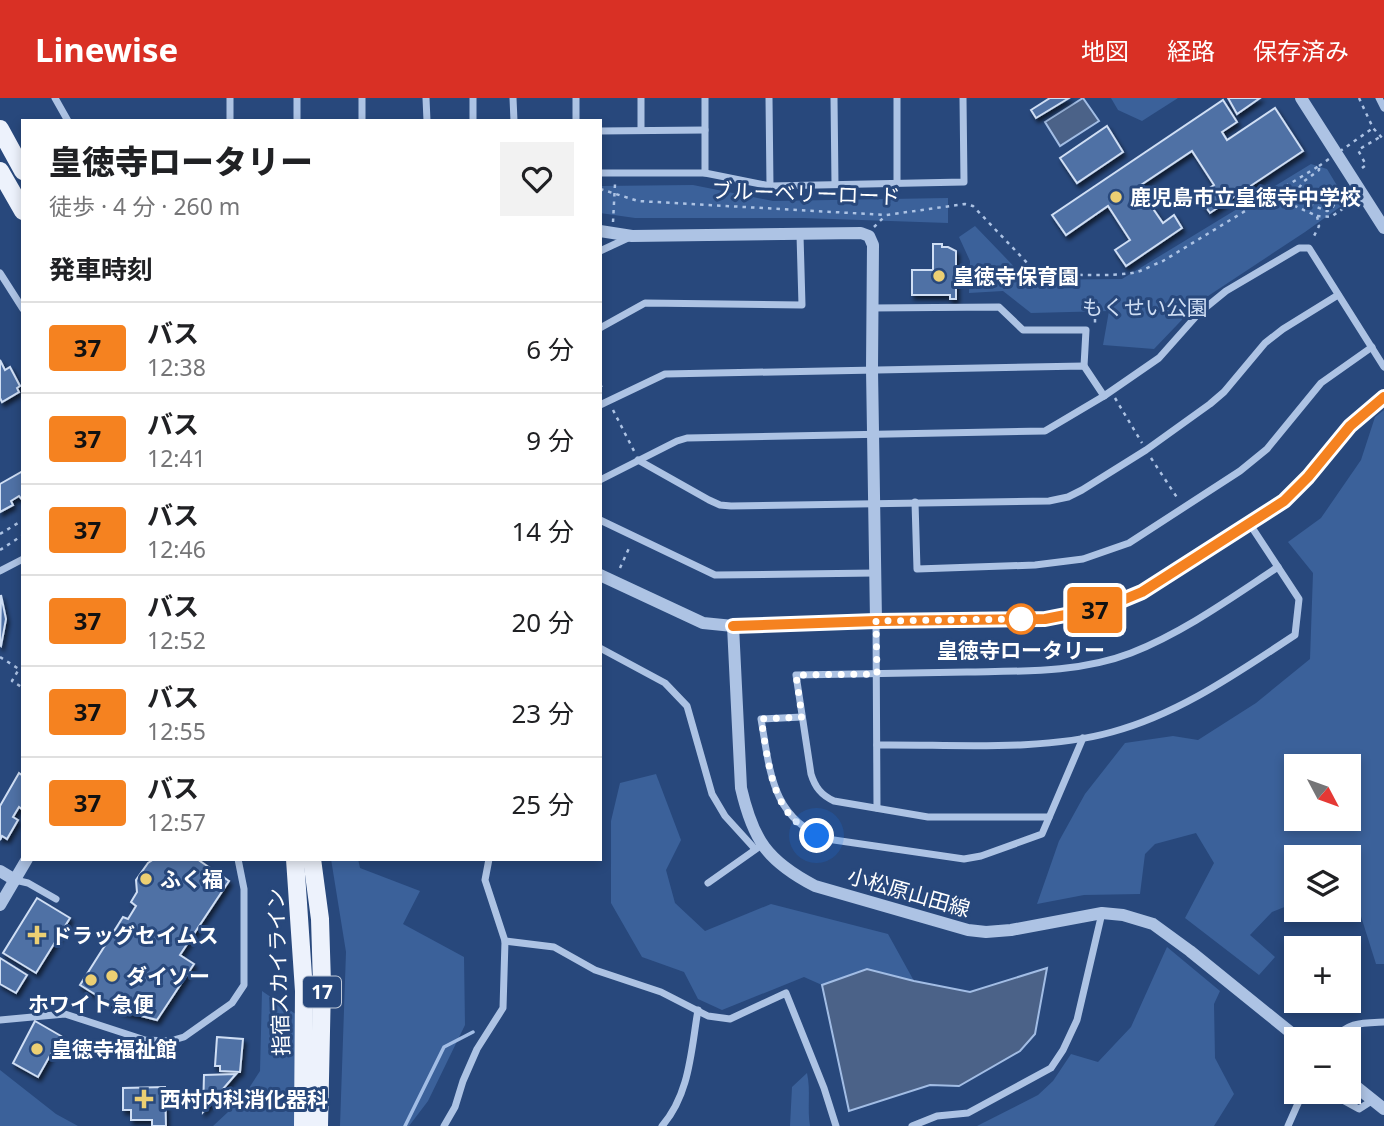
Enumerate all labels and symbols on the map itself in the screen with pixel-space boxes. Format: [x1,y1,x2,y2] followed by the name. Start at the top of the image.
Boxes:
[711,176,901,210] street label: ブルーベリーロード
[1130,183,1361,211] place label: 鹿児島市立皇徳寺中学校
[1108,189,1124,205] marker: 鹿児島市立皇徳寺中学校
[953,262,1079,290] place label: 皇徳寺保育園
[931,268,947,284] marker: 皇徳寺保育園
[1082,293,1208,321] park label: もくせい公園
[1064,587,1126,633] line badge: 37
[1006,604,1036,634] marker: 皇徳寺ロータリー
[937,636,1105,664] place label: 皇徳寺ロータリー
[1284,754,1362,831] north arrow
[799,818,834,853] your location
[845,861,973,923] street label: 小松原山田線
[160,865,223,893] place label: ふく福
[138,871,154,887] marker: ふく福
[261,888,295,1056] street label: 指宿スカイライン
[51,921,219,949] place label: ドラッグセイムス
[29,927,45,943] marker: ドラッグセイムス
[126,962,210,990] place label: ダイソー
[104,968,120,984] marker: ダイソー
[83,972,99,988] marker: ホワイト急便
[303,976,341,1007] road number: 17
[28,990,154,1018] place label: ホワイト急便
[51,1035,177,1063] place label: 皇徳寺福祉館
[29,1041,45,1057] marker: 皇徳寺福祉館
[160,1085,328,1113] place label: 西村内科消化器科
[134,1089,154,1109] marker: 西村内科消化器科

